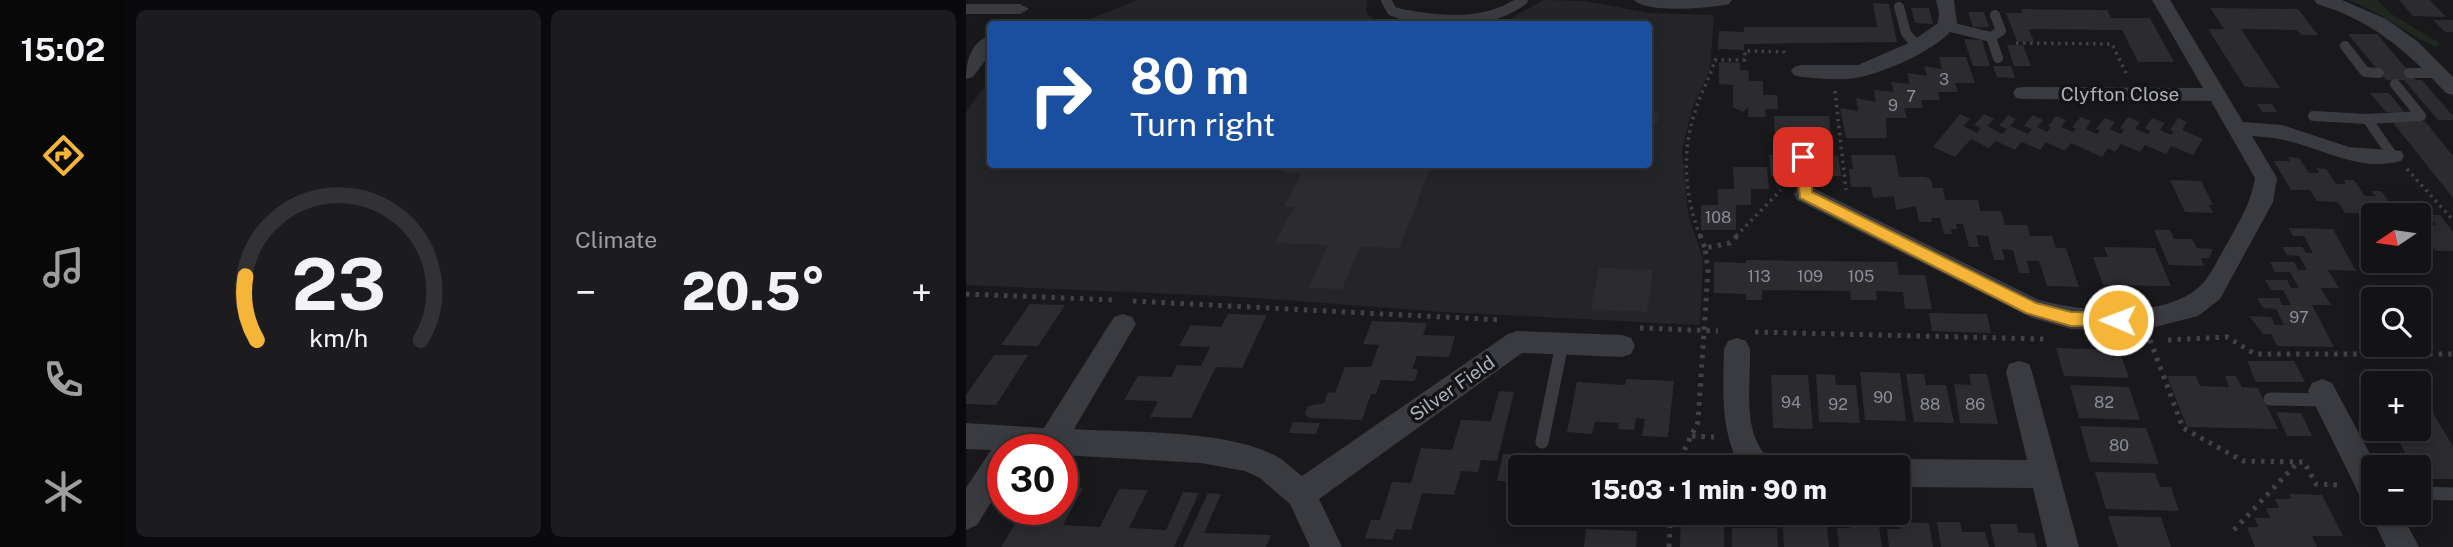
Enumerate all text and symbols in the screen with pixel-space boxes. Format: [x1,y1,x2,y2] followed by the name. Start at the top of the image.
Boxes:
[21,31,105,68] text: 15:02
[1130,47,1249,105] text: 80 m
[1015,49,1106,140] icon: right
[1939,70,1949,89] house number: 3
[2061,83,2179,105] street label: Clyfton Close
[1906,87,1916,106] house number: 7
[1888,96,1898,115] house number: 9
[1130,106,1275,143] text: Turn right
[1773,127,1833,187] pin
[39,131,88,180] icon: directions
[1784,138,1822,176] icon: arrive
[2361,203,2431,273] north arrow
[2361,203,2431,525] map controls
[1705,208,1731,227] house number: 108
[575,226,657,253] text: Climate
[291,241,386,326] text: 23
[39,243,88,292] icon: music
[681,261,826,322] text: 20.5°
[1747,267,1771,286] house number: 113
[1797,267,1823,286] house number: 109
[1848,267,1874,286] house number: 105
[575,270,596,315] text: −
[911,270,932,315] text: +
[2081,283,2155,357] position arrow
[2361,287,2431,357] button: search
[2289,308,2309,327] house number: 97
[309,322,368,352] text: km/h
[1405,351,1499,425] street label: Silver Field
[39,355,88,404] icon: phone
[2361,371,2431,441] button: +
[1873,388,1893,407] house number: 90
[1781,393,1801,412] house number: 94
[2094,393,2114,412] house number: 82
[1828,395,1848,414] house number: 92
[1920,395,1940,414] house number: 88
[1965,395,1985,414] house number: 86
[987,434,1078,525] speed limit sign: 30
[2109,436,2129,455] house number: 80
[2361,455,2431,525] button: −
[39,467,88,516] icon: climate
[1591,474,1827,505] text: 15:03 · 1 min · 90 m

